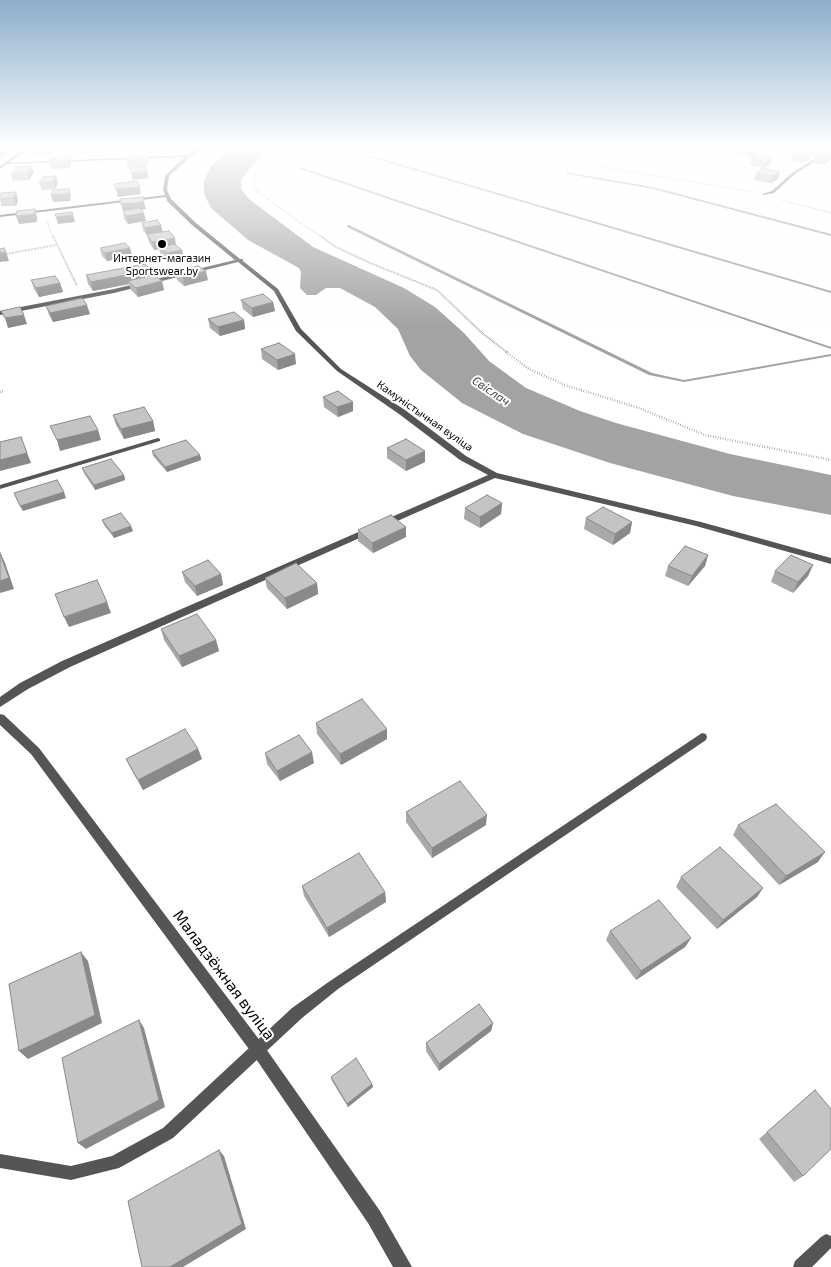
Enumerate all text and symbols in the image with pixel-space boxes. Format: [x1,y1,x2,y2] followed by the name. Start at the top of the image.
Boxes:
[156,238,168,250] marker: Интернет-магазин Sportswear.by
[113,251,211,277] place label: Интернет-магазин Sportswear.by
[469,373,513,409] water label: Свіслач
[374,378,476,454] street label: Камуністычная вуліца
[169,906,279,1044] street label: Маладзёжная вуліца

